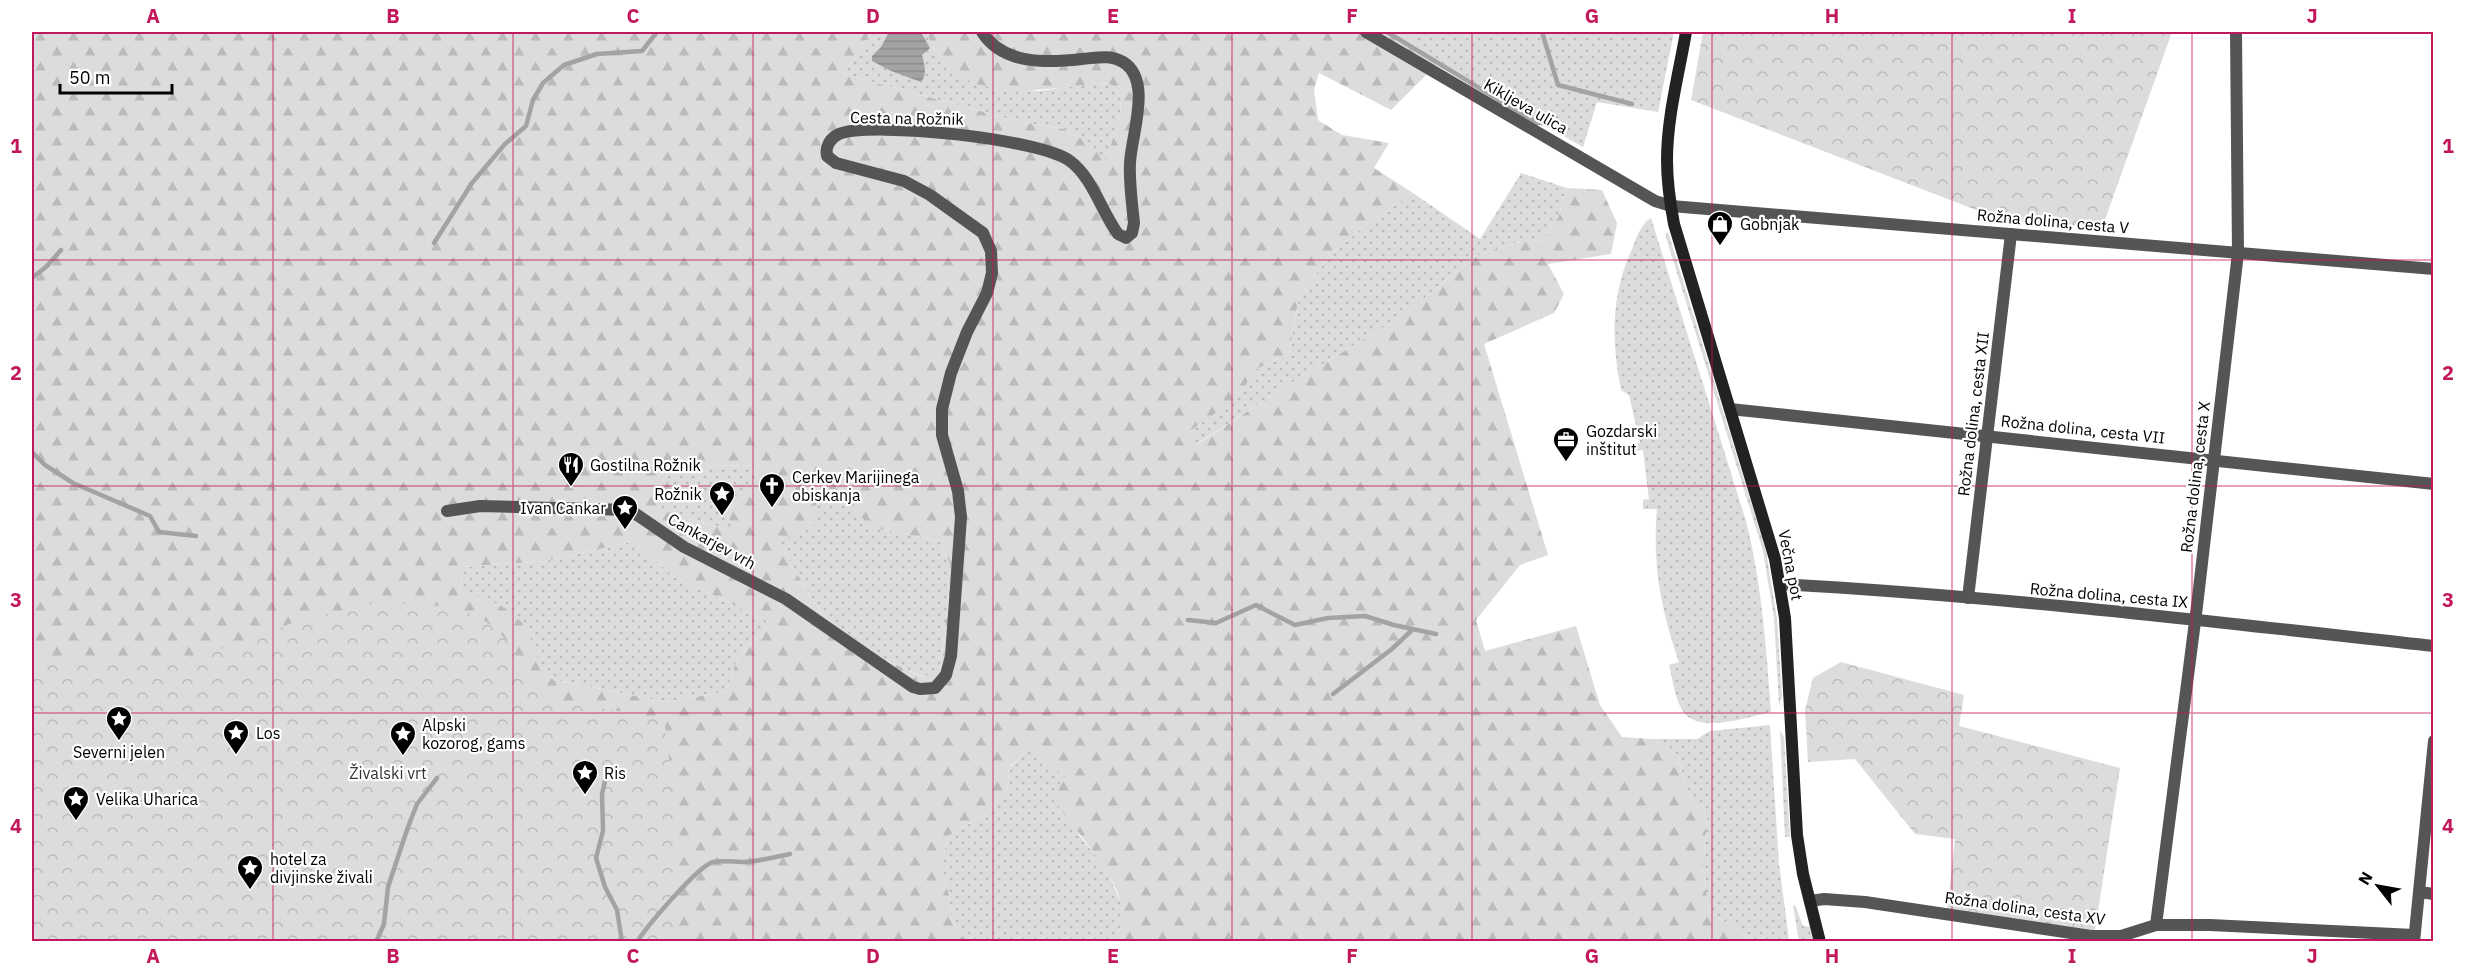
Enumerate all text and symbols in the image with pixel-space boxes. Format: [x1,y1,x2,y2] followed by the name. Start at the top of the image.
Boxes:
[146,2,160,29] text: A
[386,2,400,29] text: B
[626,2,640,29] text: C
[866,2,880,29] text: D
[1107,2,1119,29] text: E
[1346,2,1358,29] text: F
[1585,2,1599,29] text: G
[1825,2,1839,29] text: H
[2068,2,2076,29] text: I
[2306,2,2318,29] text: J
[60,57,172,95] scale bar
[69,66,111,89] text: 50 m
[1480,74,1572,138] street label: Kikljeva ulica
[850,107,965,129] street label: Cesta na Rožnik
[10,132,22,159] text: 1
[2442,132,2454,159] text: 1
[1976,204,2130,238] street label: Rožna dolina, cesta V
[1705,209,1735,247] shop icon: Gobnjak
[1740,214,1800,234] place label: Gobnjak
[1953,331,1993,497] street label: Rožna dolina, cesta XII
[10,359,22,386] text: 2
[2442,359,2454,386] text: 2
[2176,400,2214,554] street label: Rožna dolina, cesta X
[2000,410,2166,448] street label: Rožna dolina, cesta VII
[1586,421,1657,459] place label: Gozdarski inštitut
[1551,425,1581,463] office icon: Gozdarski inštitut
[556,450,586,488] restaurant icon: Gostilna Rožnik
[590,455,702,475] place label: Gostilna Rožnik
[792,467,920,505] place label: Cerkev Marijinega obiskanja
[757,471,787,509] church icon: Cerkev Marijinega obiskanja
[707,479,737,517] place icon: Rožnik
[654,484,703,504] place label: Rožnik
[610,493,640,531] place icon: Ivan Cankar
[520,498,606,518] place label: Ivan Cankar
[665,509,759,573] street label: Cankarjev vrh
[1774,528,1808,602] street label: Večna pot
[2029,578,2189,612] street label: Rožna dolina, cesta IX
[10,586,22,613] text: 3
[2442,586,2454,613] text: 3
[104,704,134,742] place icon: Severni jelen
[422,715,526,753] place label: Alpski kozorog, gams
[221,718,251,756] place icon: Los
[388,719,418,757] place icon: Alpski kozorog, gams
[256,723,281,743] place label: Los
[73,742,165,762] place label: Severni jelen
[570,758,600,796] place icon: Ris
[349,763,427,783] park label: Živalski vrt
[604,763,626,783] place label: Ris
[61,784,91,822] place icon: Velika Uharica
[96,789,198,809] place label: Velika Uharica
[10,812,22,839] text: 4
[2442,812,2454,839] text: 4
[270,849,373,887] place label: hotel za divjinske živali
[235,853,265,891] place icon: hotel za divjinske živali
[2348,856,2408,916] north arrow
[2354,868,2377,888] text: N
[1943,887,2107,929] street label: Rožna dolina, cesta XV
[146,942,160,969] text: A
[386,942,400,969] text: B
[626,942,640,969] text: C
[866,942,880,969] text: D
[1107,942,1119,969] text: E
[1346,942,1358,969] text: F
[1585,942,1599,969] text: G
[1825,942,1839,969] text: H
[2068,942,2076,969] text: I
[2306,942,2318,969] text: J

